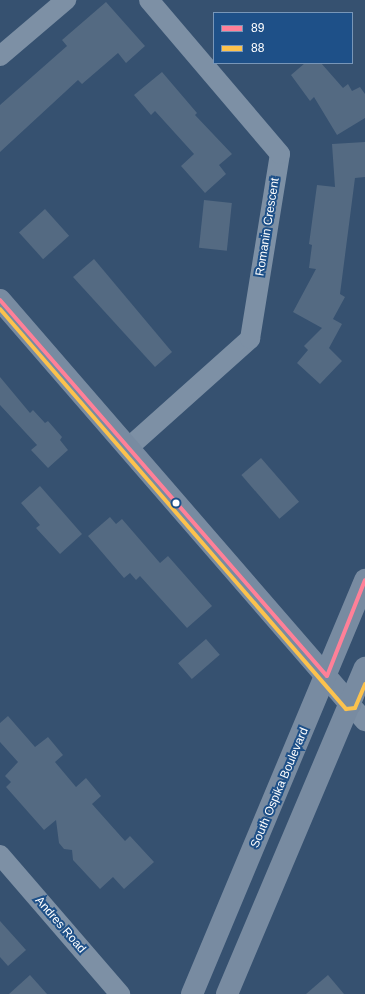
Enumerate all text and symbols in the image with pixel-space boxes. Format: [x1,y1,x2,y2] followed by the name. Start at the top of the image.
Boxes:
[213,12,353,64] legend
[251,21,264,35] text: 89
[251,41,264,55] text: 88
[253,177,283,277] street label: Romanin Crescent
[171,498,181,508] unlabelled marker
[248,726,312,850] street label: South Ospika Boulevard
[32,894,88,956] street label: Andres Road

